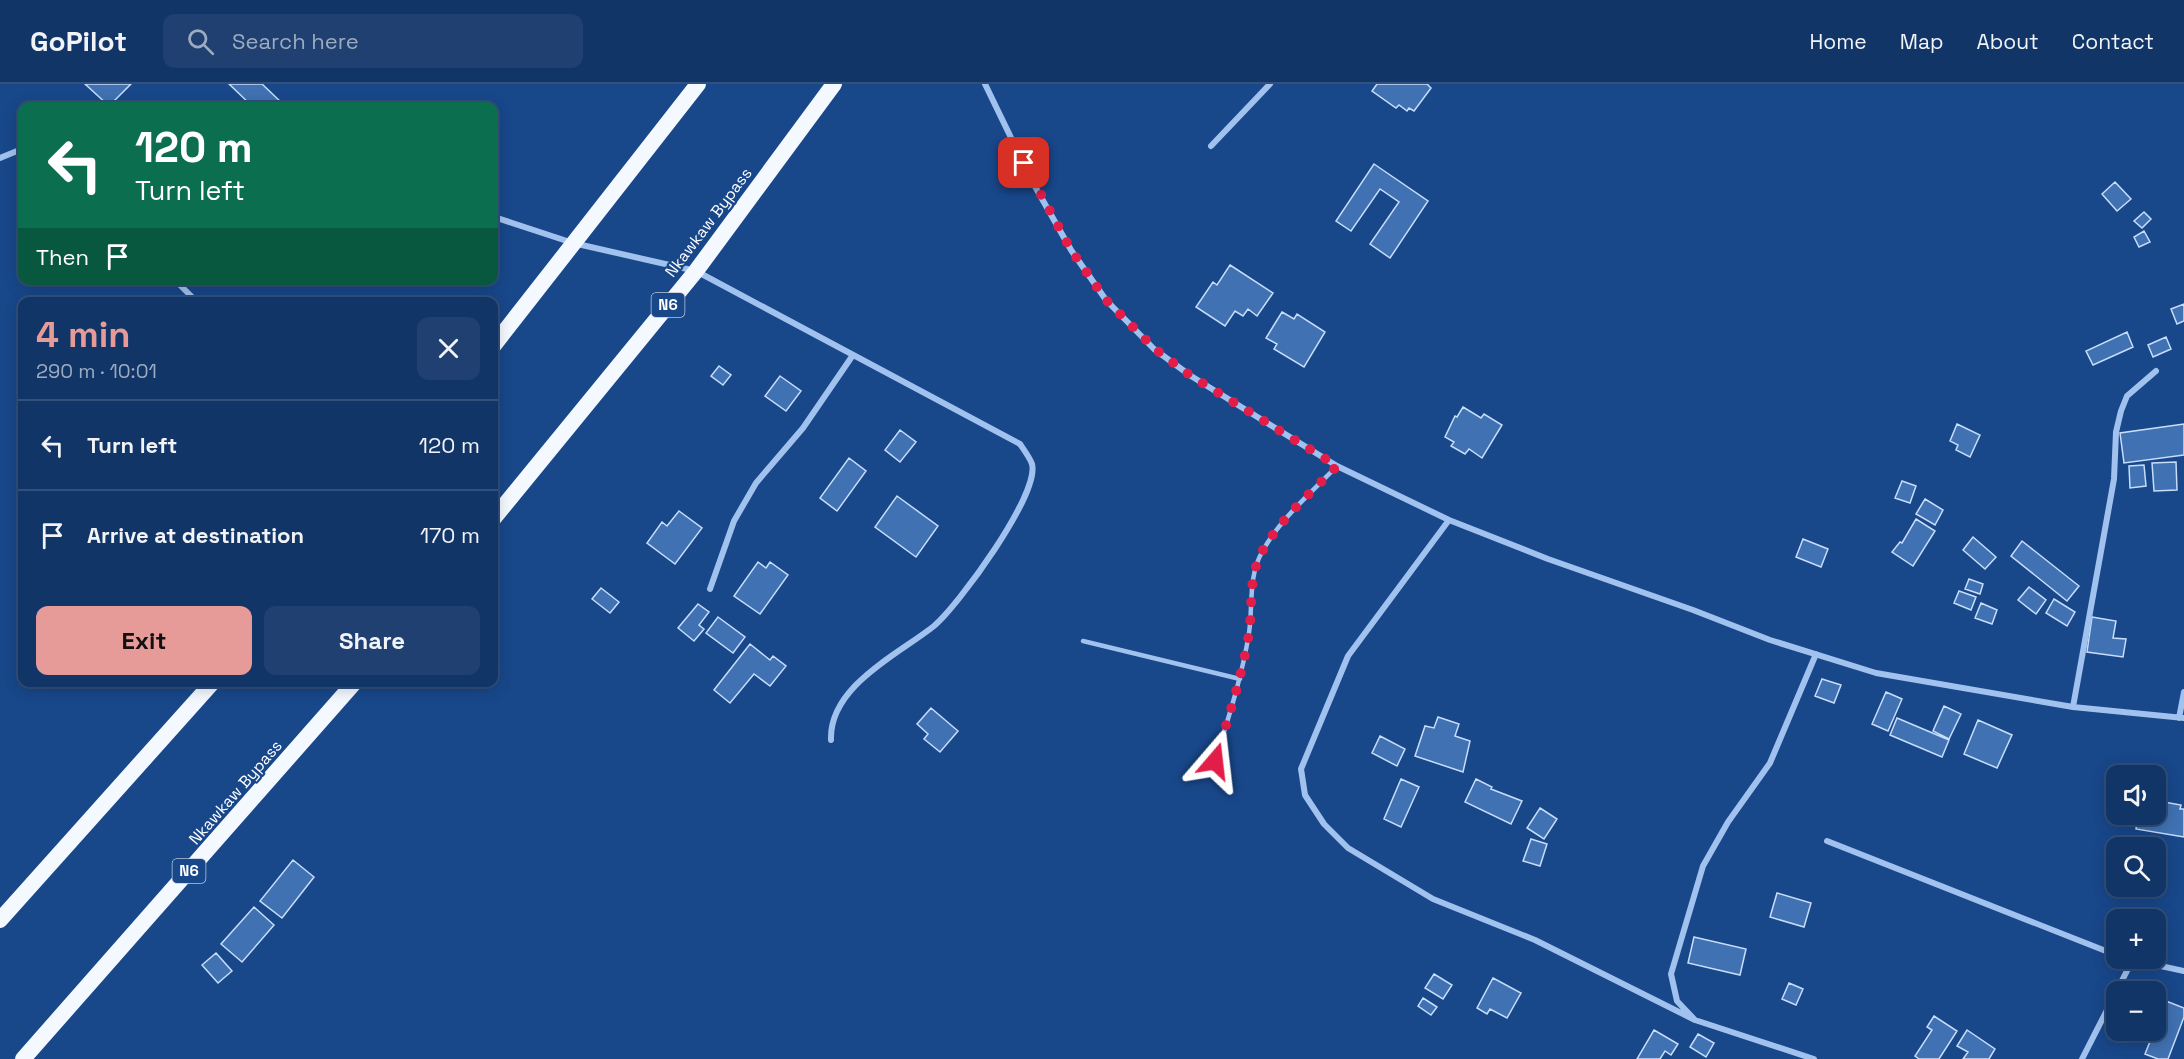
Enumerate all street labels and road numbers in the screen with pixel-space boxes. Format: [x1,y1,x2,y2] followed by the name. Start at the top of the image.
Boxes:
[660,163,757,281] street label: Nkawkaw Bypass
[652,293,684,317] road number: N6
[184,736,287,849] street label: Nkawkaw Bypass
[172,859,206,883] road number: N6

